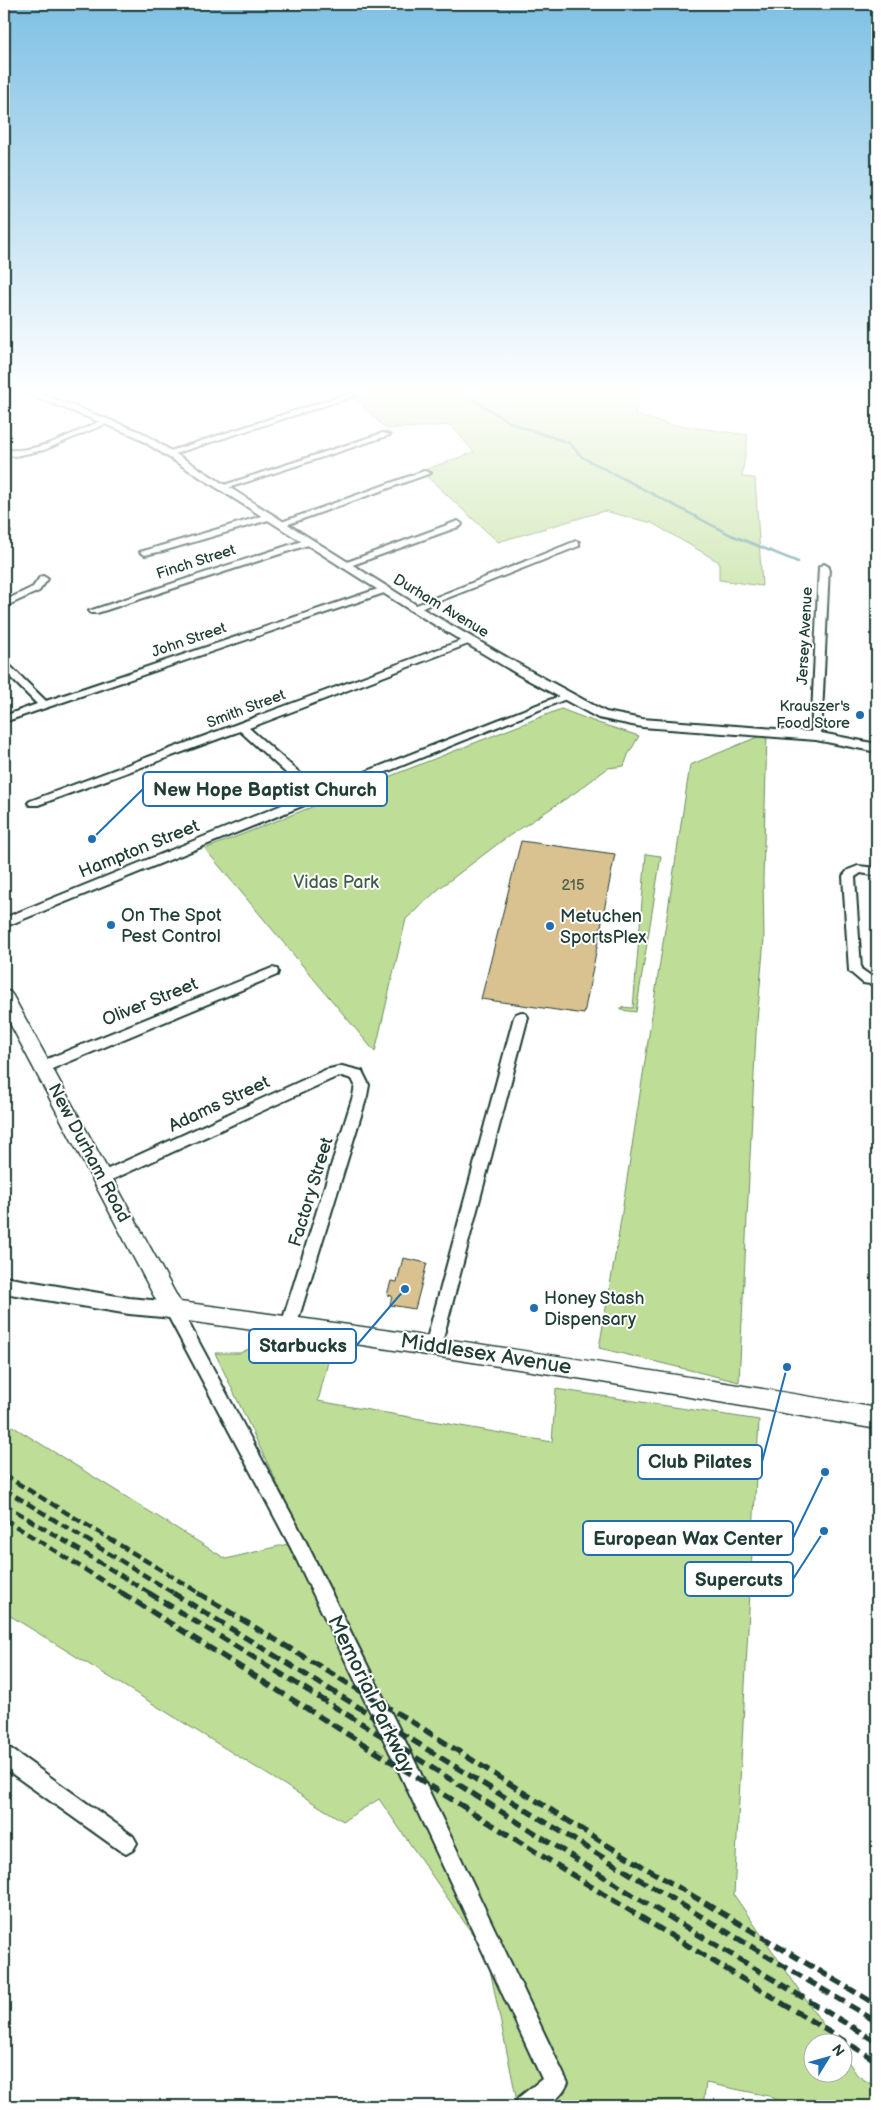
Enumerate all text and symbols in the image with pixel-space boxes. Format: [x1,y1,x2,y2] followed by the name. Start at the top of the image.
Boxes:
[154,540,238,584] street label: Finch Street
[390,570,492,642] street label: Durham Avenue
[793,586,817,686] street label: Jersey Avenue
[149,618,229,662] street label: John Street
[204,685,288,733] street label: Smith Street
[776,697,851,733] place label: Krauszer's Food Store
[854,709,866,721] marker: Krauszer's Food Store
[143,772,387,806] callout: New Hope Baptist Church
[153,779,377,802] text: New Hope Baptist Church
[76,815,203,883] street label: Hampton Street
[293,872,379,893] park label: Vidas Park
[561,876,585,895] house number: 215
[121,905,222,947] place label: On The Spot Pest Control
[560,906,647,948] place label: Metuchen SportsPlex
[105,919,117,931] marker: On The Spot Pest Control
[544,920,556,932] marker: Metuchen SportsPlex
[99,973,201,1031] street label: Oliver Street
[165,1071,273,1137] street label: Adams Street
[44,1080,134,1226] street label: New Durham Road
[284,1134,338,1249] street label: Factory Street
[544,1288,644,1330] place label: Honey Stash Dispensary
[528,1302,540,1314] marker: Honey Stash Dispensary
[399,1328,573,1380] street label: Middlesex Avenue
[249,1329,356,1363] callout: Starbucks
[259,1335,347,1358] text: Starbucks
[638,1445,762,1479] callout: Club Pilates
[648,1451,752,1474] text: Club Pilates
[583,1521,793,1555] callout: European Wax Center
[593,1528,783,1551] text: European Wax Center
[685,1562,793,1596] callout: Supercuts
[695,1569,783,1592] text: Supercuts
[322,1611,420,1777] street label: Memorial Parkway
[804,2032,854,2082] north arrow
[828,2041,848,2060] text: N

